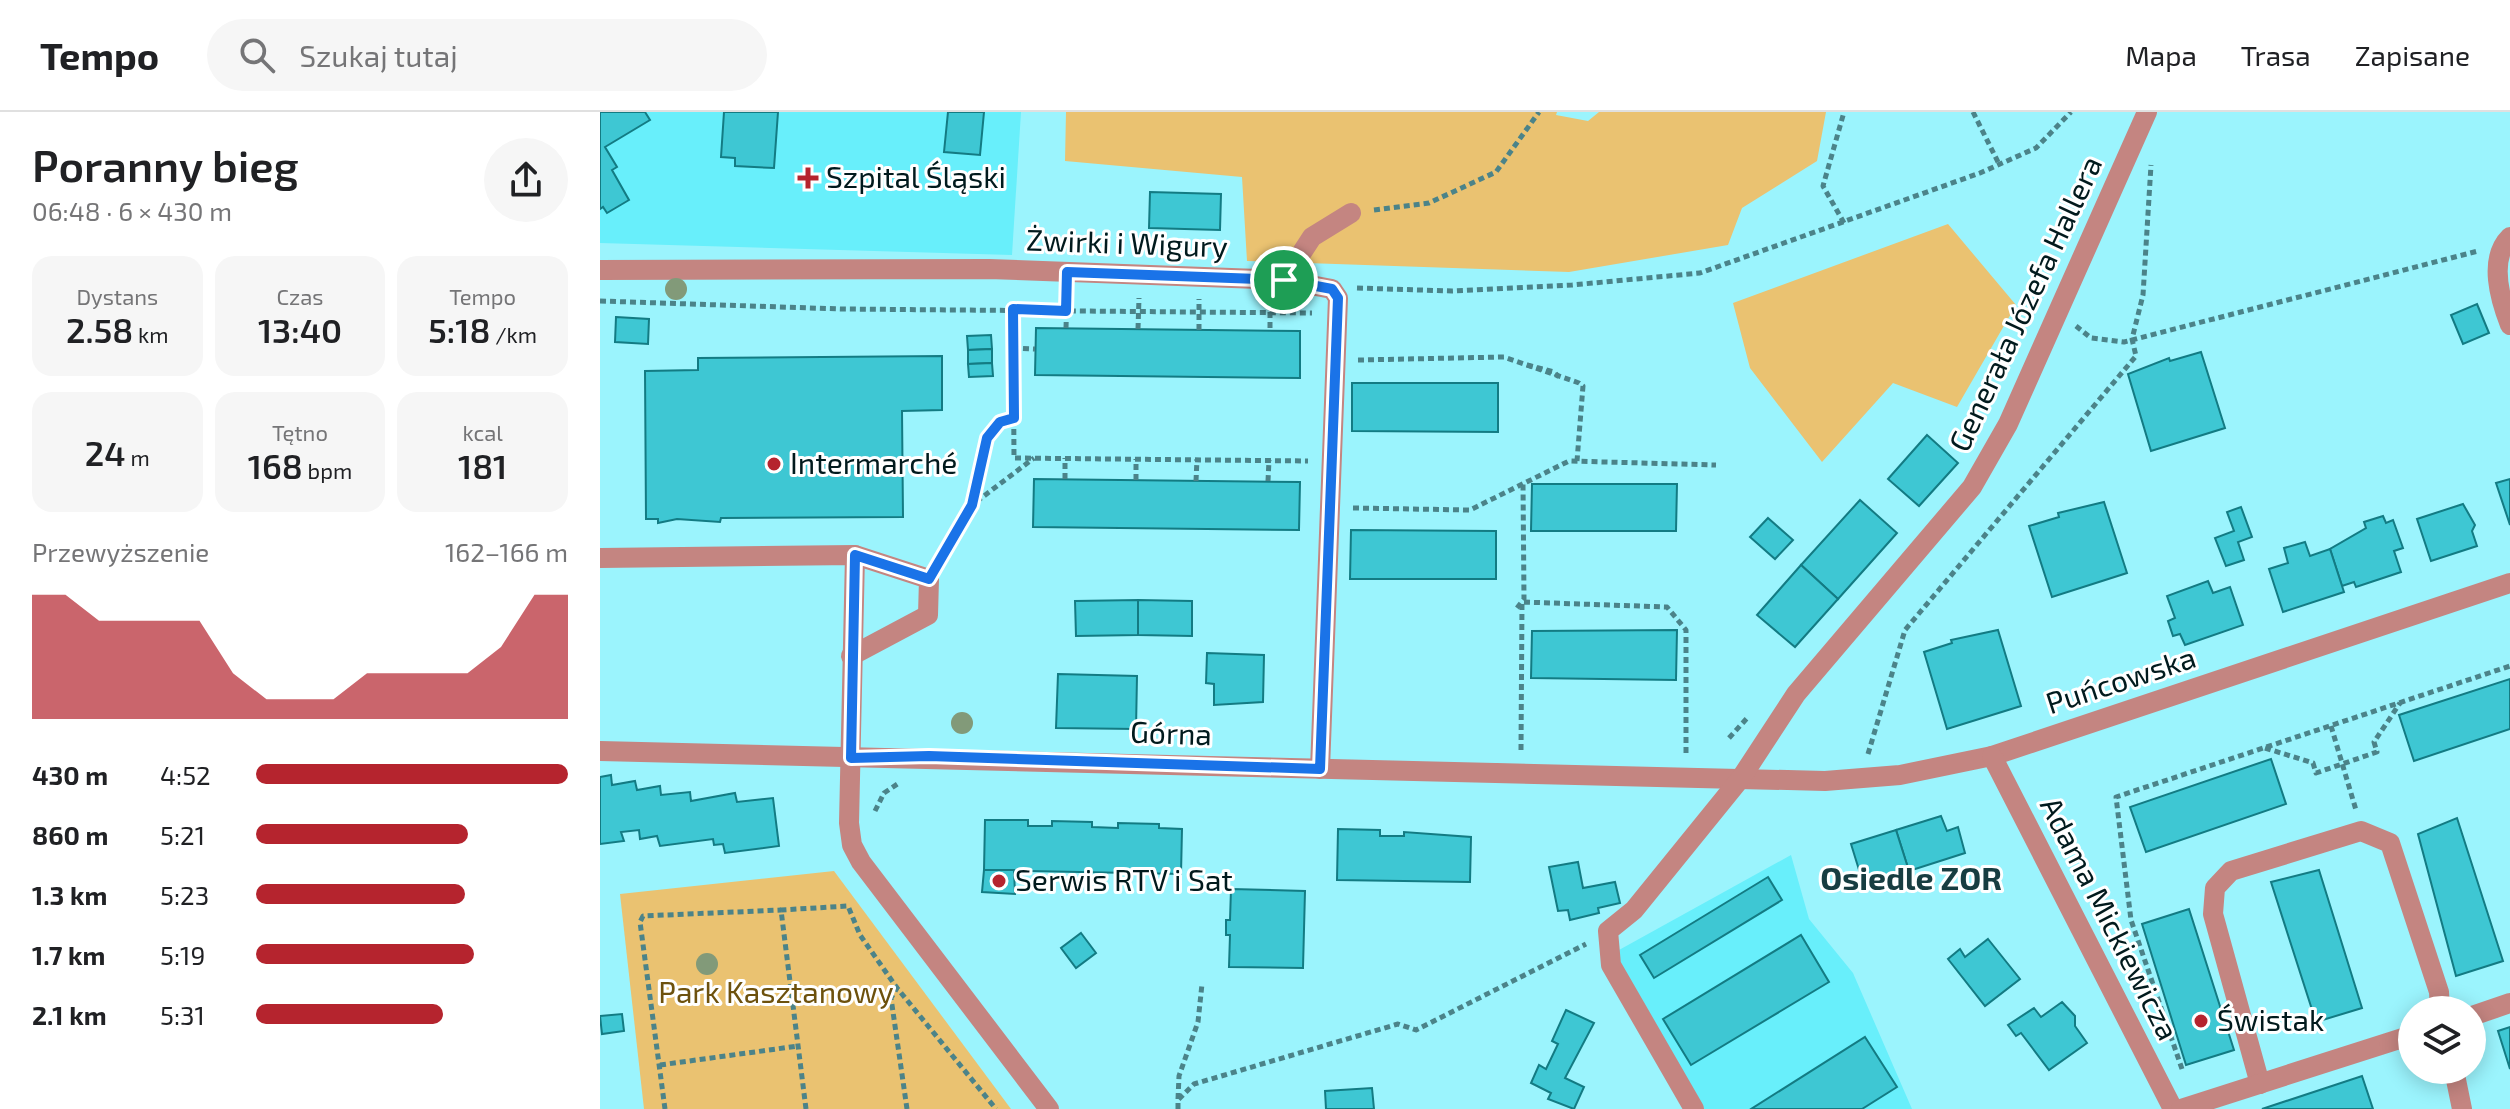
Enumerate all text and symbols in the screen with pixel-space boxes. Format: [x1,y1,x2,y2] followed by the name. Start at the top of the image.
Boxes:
[207,19,767,91] search box
[40,32,159,78] text: Tempo
[235,33,279,77] icon: search
[299,37,458,73] text: Szukaj tutaj
[2125,38,2197,72] text: Mapa
[2241,38,2311,72] text: Trasa
[2355,38,2470,72] text: Zapisane
[32,138,299,191] text: Poranny bieg
[484,138,568,222] button: share
[1940,150,2108,456] street label: Generała Józefa Hallera
[826,158,1006,194] place label: Szpital Śląski
[797,167,819,189] marker: Szpital Śląski
[32,195,232,226] text: 06:48 · 6 × 430 m
[1026,220,1229,264] street label: Żwirki i Wigury
[1250,246,1318,314] pin
[1262,258,1306,302] icon: arrive
[76,283,158,309] text: Dystans
[276,283,324,309] text: Czas
[449,283,516,309] text: Tempo
[66,309,133,350] text: 2.58
[258,309,342,350] text: 13:40
[428,309,490,350] text: 5:18
[133,321,169,347] text: km
[490,321,537,347] text: /km
[272,419,328,445] text: Tętno
[463,419,503,445] text: kcal
[85,432,126,473] text: 24
[126,444,150,470] text: m
[790,444,957,480] place label: Intermarché
[248,445,303,486] text: 168
[458,445,507,486] text: 181
[765,455,783,473] marker: Intermarché
[303,457,352,483] text: bpm
[32,536,209,567] text: Przewyższenie
[445,536,568,567] text: 162–166 m
[2041,638,2200,720] street label: Puńcowska
[1130,713,1213,751] street label: Górna
[32,759,108,790] text: 430 m
[160,759,211,790] text: 4:52
[2034,791,2188,1045] street label: Adama Mickiewicza
[32,819,108,850] text: 860 m
[160,819,205,850] text: 5:21
[1820,858,2002,896] district label: Osiedle ZOR
[1015,861,1233,897] place label: Serwis RTV i Sat
[990,872,1008,890] marker: Serwis RTV i Sat
[32,879,107,910] text: 1.3 km
[160,879,209,910] text: 5:23
[32,939,106,970] text: 1.7 km
[160,939,205,970] text: 5:19
[658,973,894,1009] park label: Park Kasztanowy
[2398,996,2486,1084] map controls
[2398,996,2486,1084] button: layers
[32,999,107,1030] text: 2.1 km
[160,999,205,1030] text: 5:31
[2217,1001,2324,1037] place label: Świstak
[2192,1012,2210,1030] marker: Świstak

